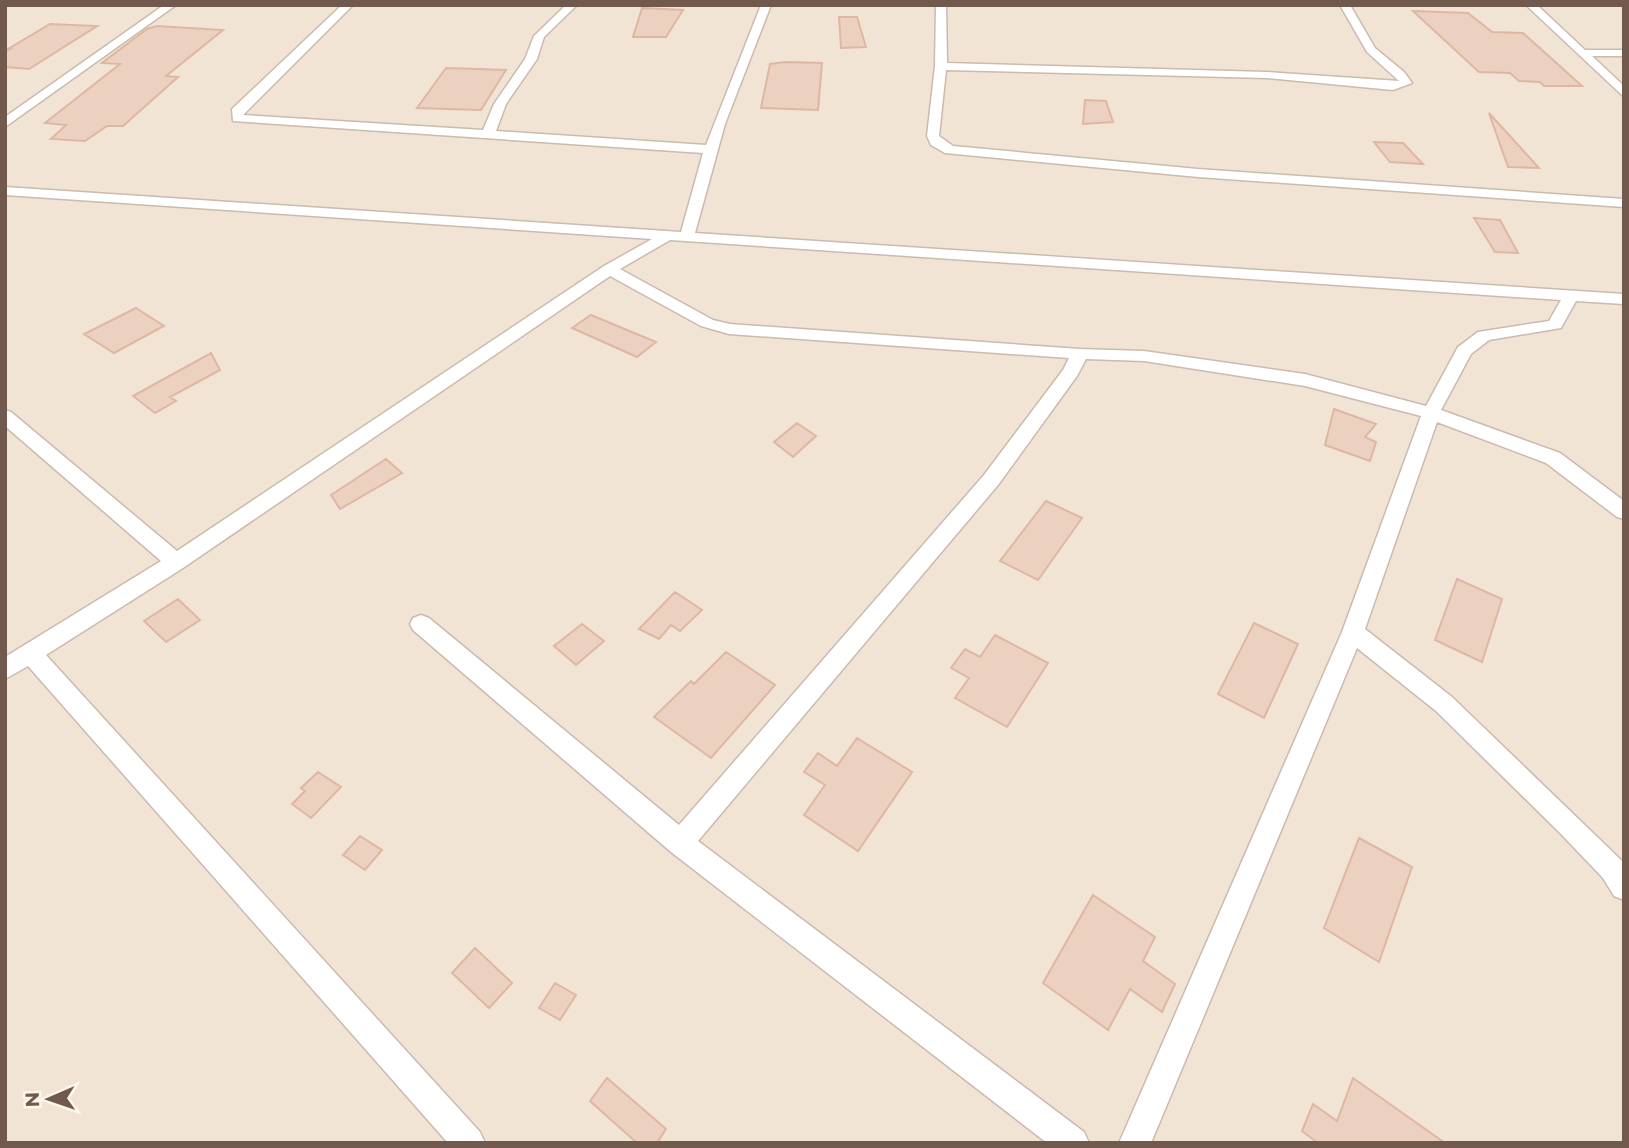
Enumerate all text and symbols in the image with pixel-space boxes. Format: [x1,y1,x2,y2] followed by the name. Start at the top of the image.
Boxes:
[14,1064,84,1134] north arrow
[21,1091,44,1108] text: N

